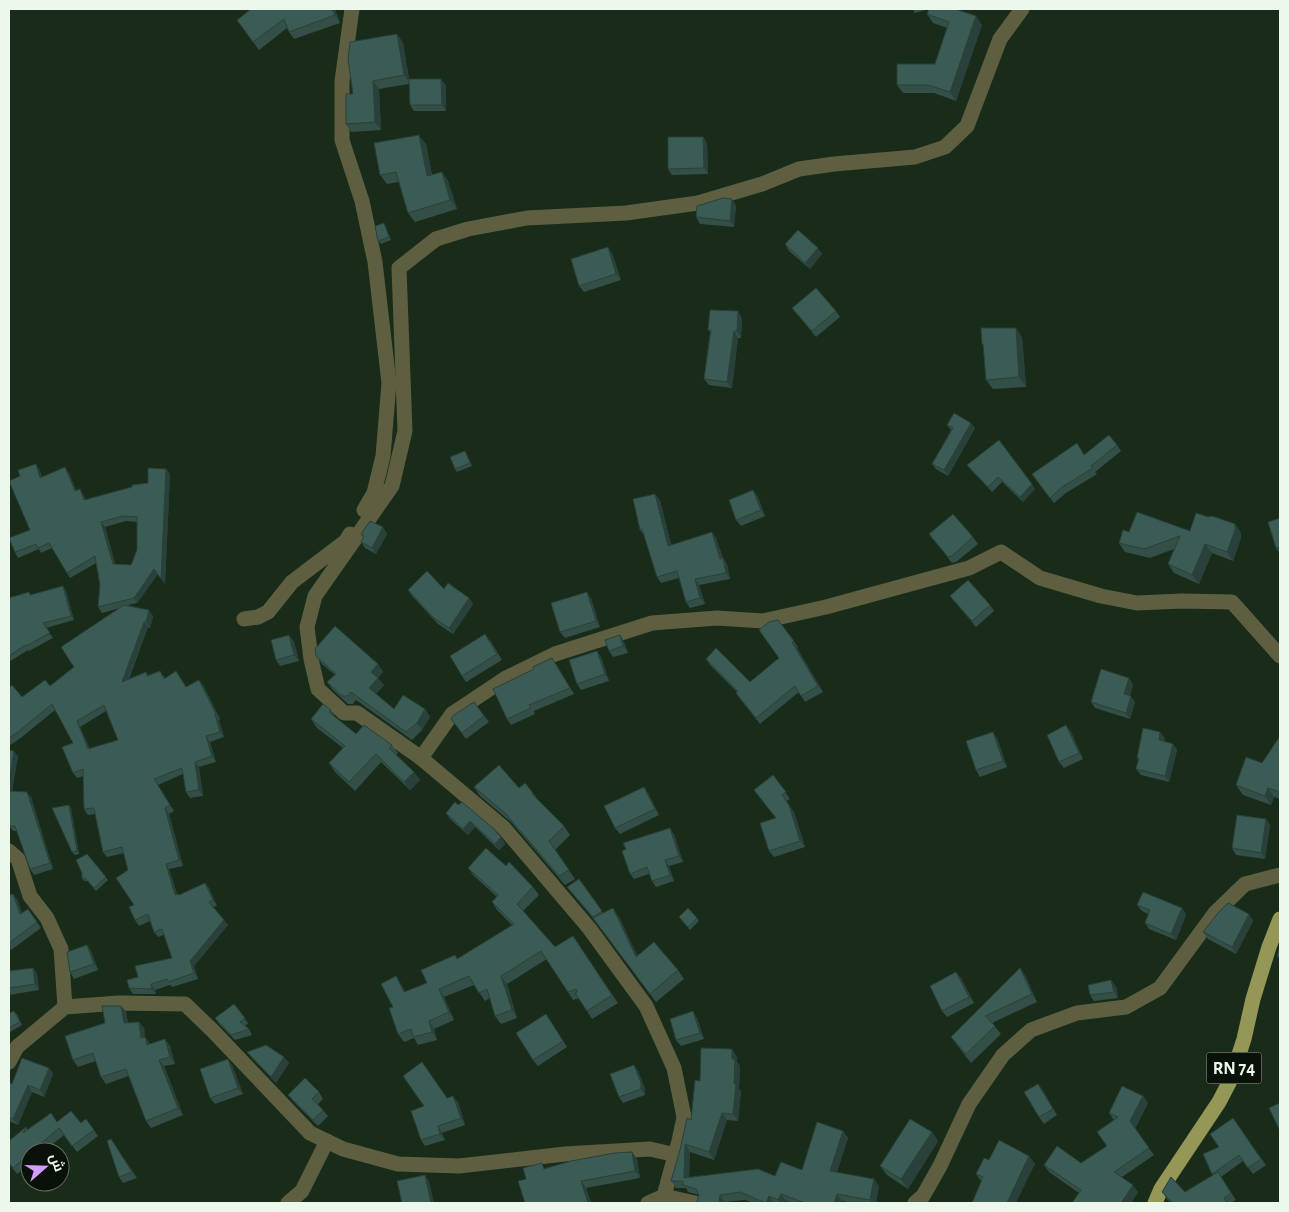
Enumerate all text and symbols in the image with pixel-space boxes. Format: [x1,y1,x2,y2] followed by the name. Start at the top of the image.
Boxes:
[1206,1052,1262,1084] road number: RN 74
[20,1142,70,1192] north arrow
[46,1151,68,1174] text: ش

